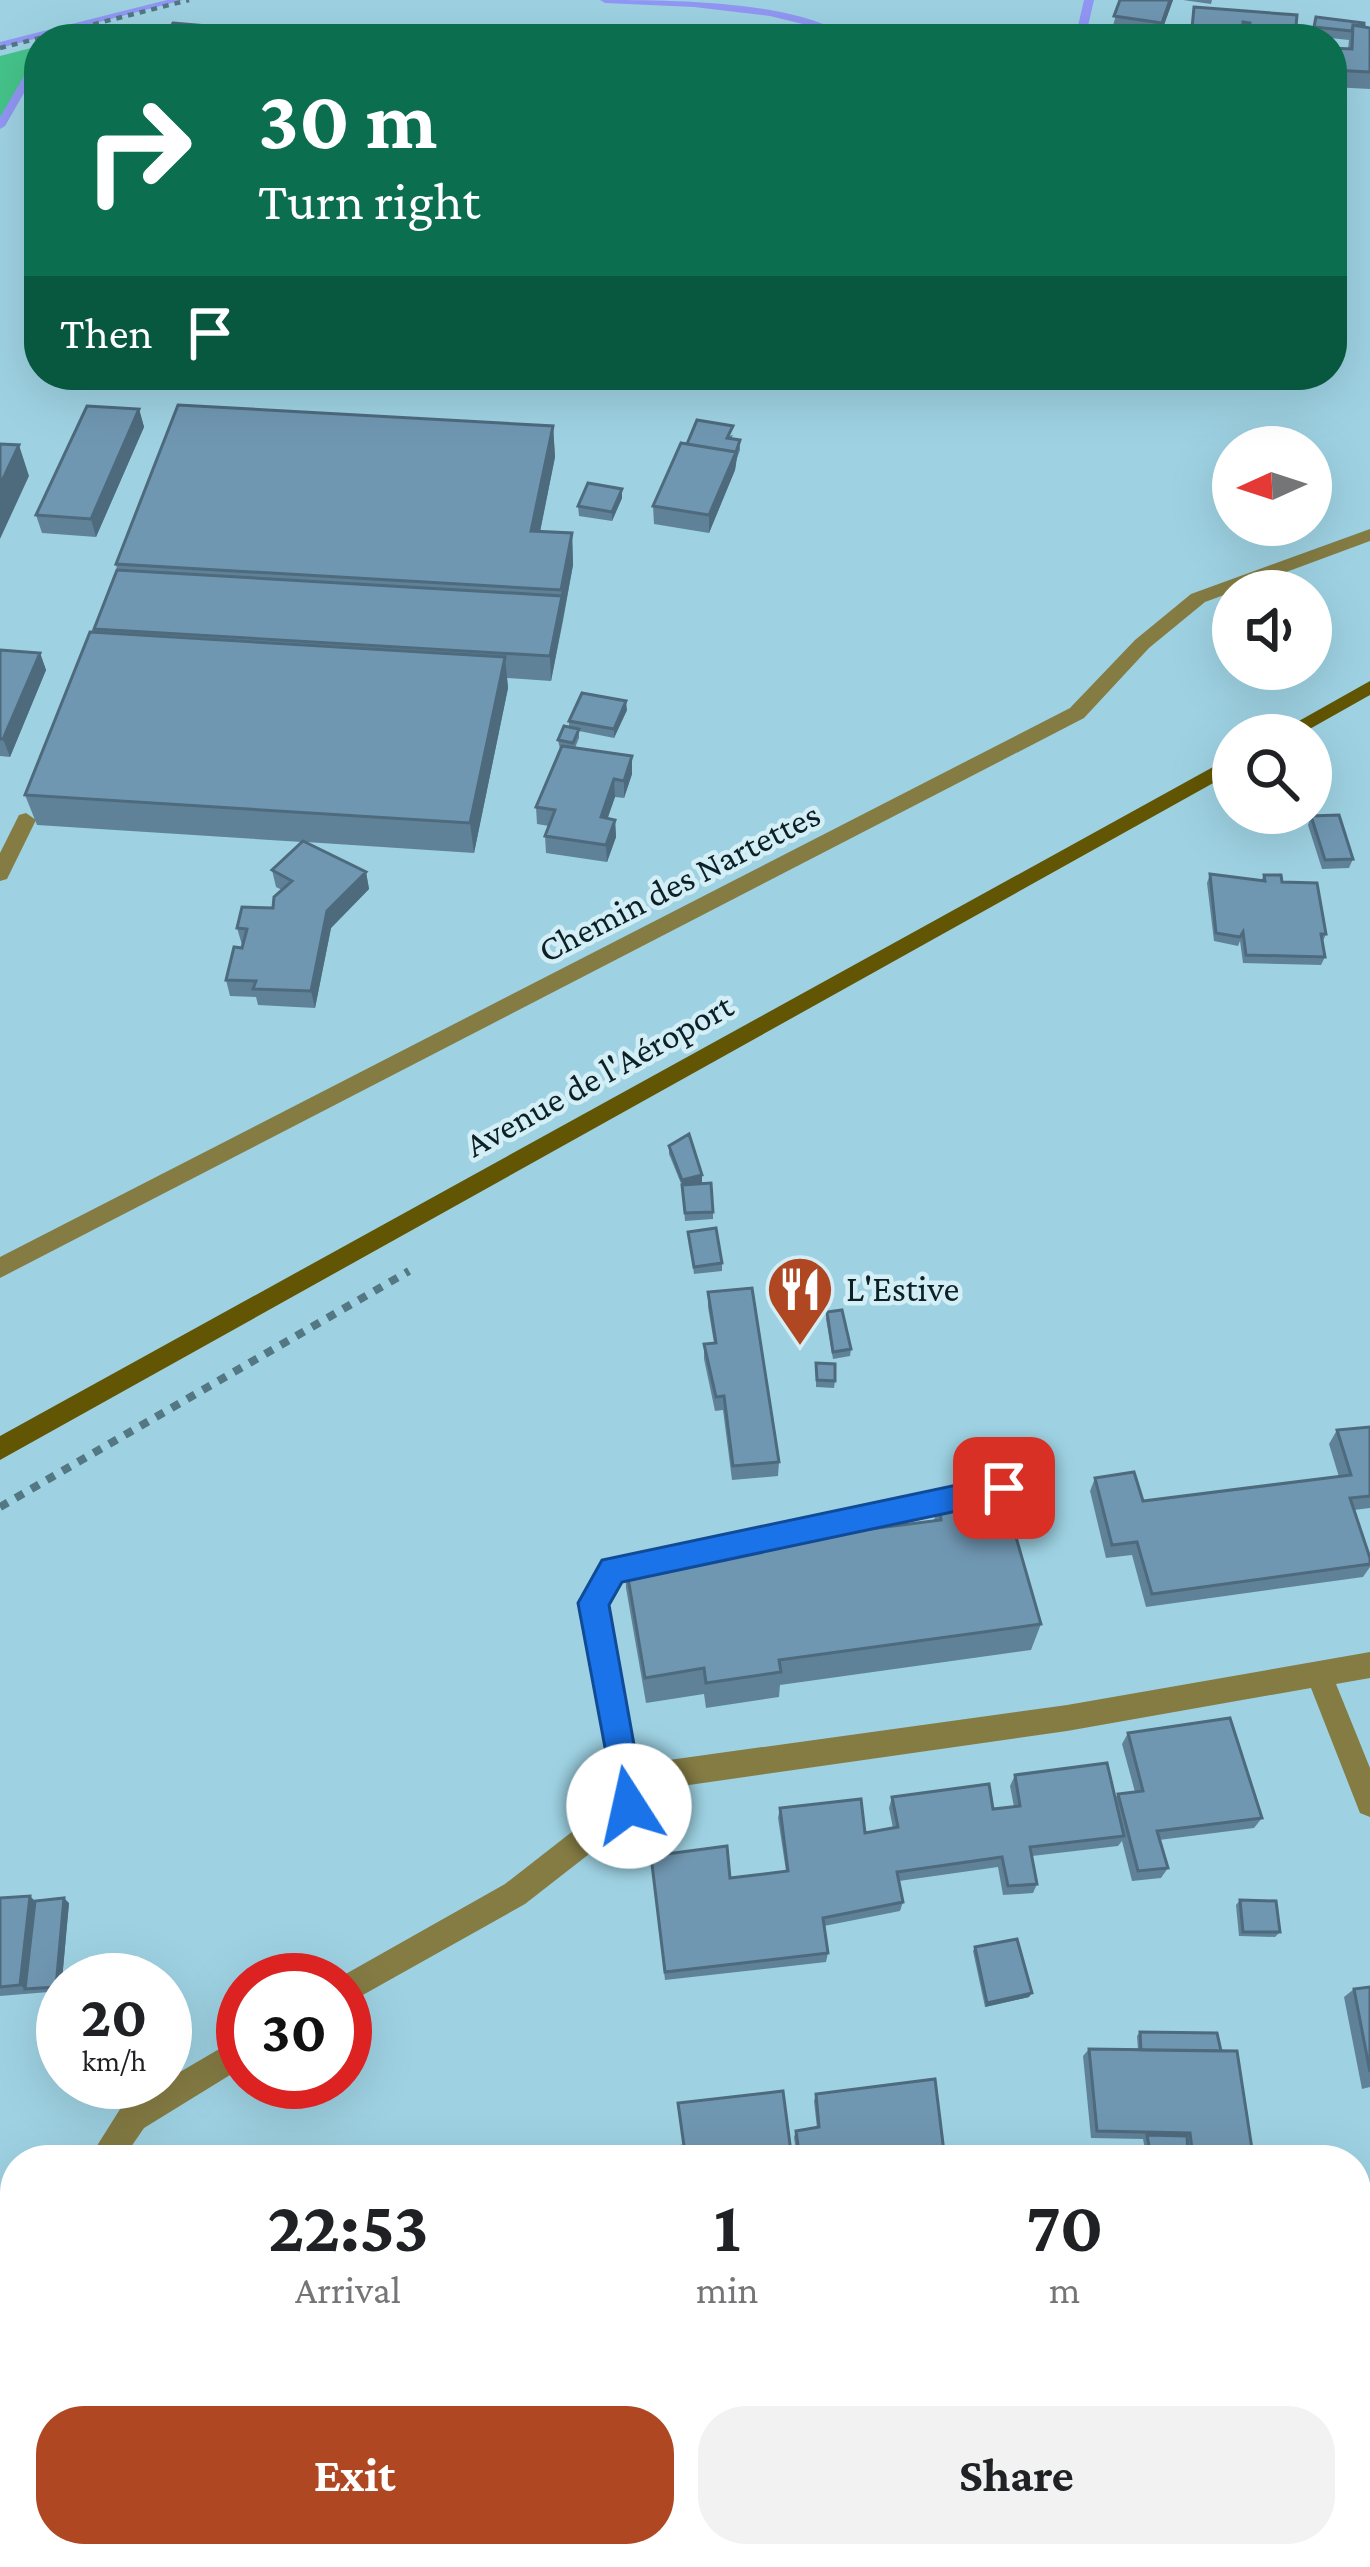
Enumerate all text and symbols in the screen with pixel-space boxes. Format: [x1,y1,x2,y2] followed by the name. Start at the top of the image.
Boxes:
[60,72,216,228] icon: right
[258,73,437,166] text: 30 m
[258,171,480,231] text: Turn right
[177,300,243,366] icon: arrive
[60,308,153,358] text: Then
[1212,426,1332,546] north arrow
[1212,426,1332,834] map controls
[1212,570,1332,690] button: sound
[1212,714,1332,834] button: search
[532,794,826,970] street label: Chemin des Nartettes
[458,984,741,1165] street label: Avenue de l'Aéroport
[765,1254,835,1348] restaurant icon: L'Estive
[846,1269,959,1309] place label: L'Estive
[953,1437,1055,1539] pin
[971,1455,1037,1521] icon: arrive
[566,1743,692,1869] position arrow
[216,1953,372,2109] speed limit sign: 30
[80,1982,148,2049] text: 20
[82,2044,146,2077] text: km/h
[267,2186,429,2266] text: 22:53
[714,2186,741,2266] text: 1
[1026,2186,1104,2266] text: 70
[295,2268,401,2311] text: Arrival
[696,2268,759,2311] text: min
[1049,2268,1080,2311] text: m
[36,2406,674,2544] button: Exit
[698,2406,1335,2544] button: Share

